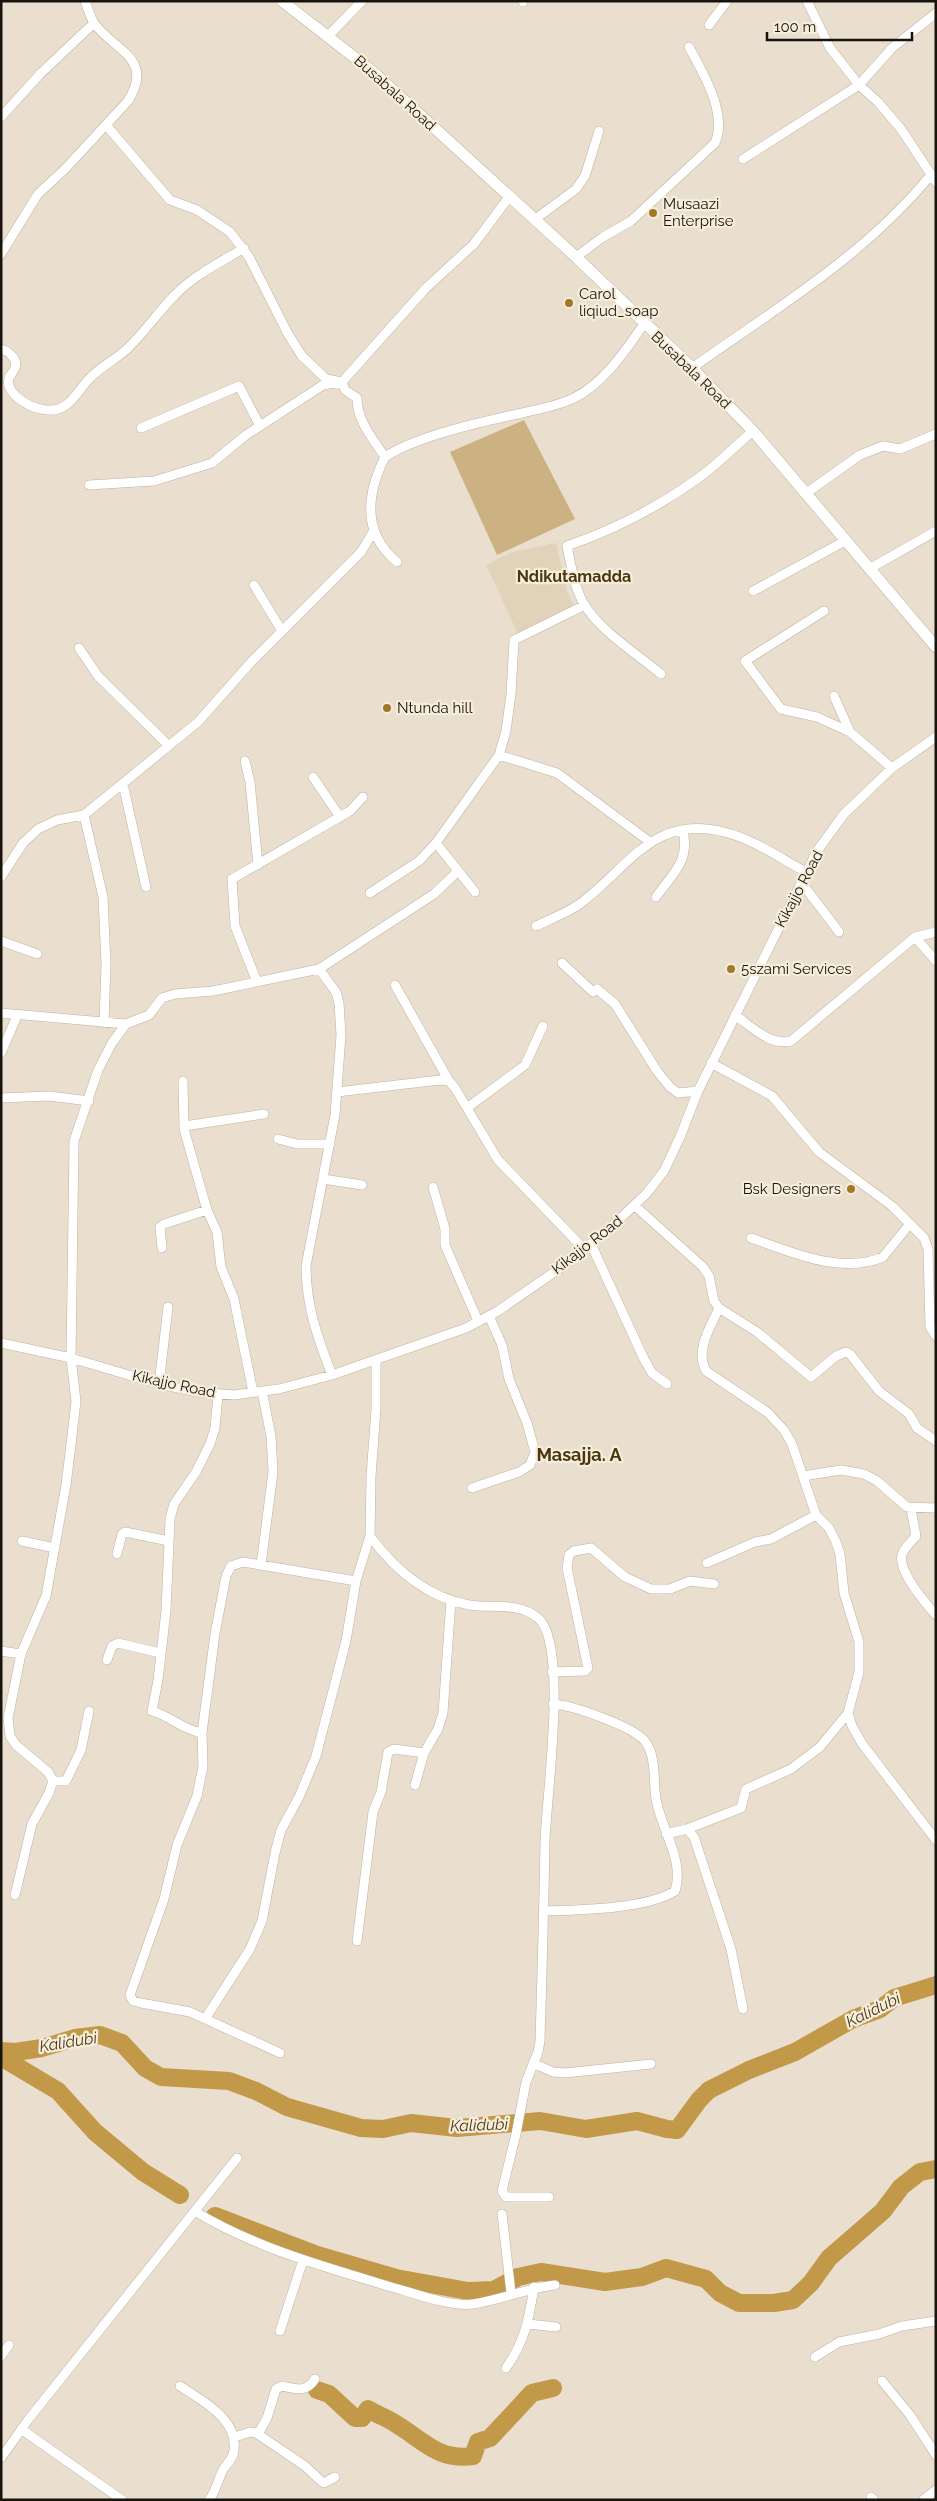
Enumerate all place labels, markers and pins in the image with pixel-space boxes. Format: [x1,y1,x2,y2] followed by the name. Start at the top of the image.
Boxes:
[663,195,734,230] place label: Musaazi Enterprise
[647,207,659,219] marker: Musaazi Enterprise
[579,285,658,320] place label: Carol liqiud_soap
[563,297,575,309] marker: Carol liqiud_soap
[397,699,474,717] place label: Ntunda hill
[381,702,393,714] marker: Ntunda hill
[741,960,852,978] place label: 5szami Services
[725,963,737,975] marker: 5szami Services
[743,1180,841,1198] place label: Bsk Designers
[845,1183,857,1195] marker: Bsk Designers

